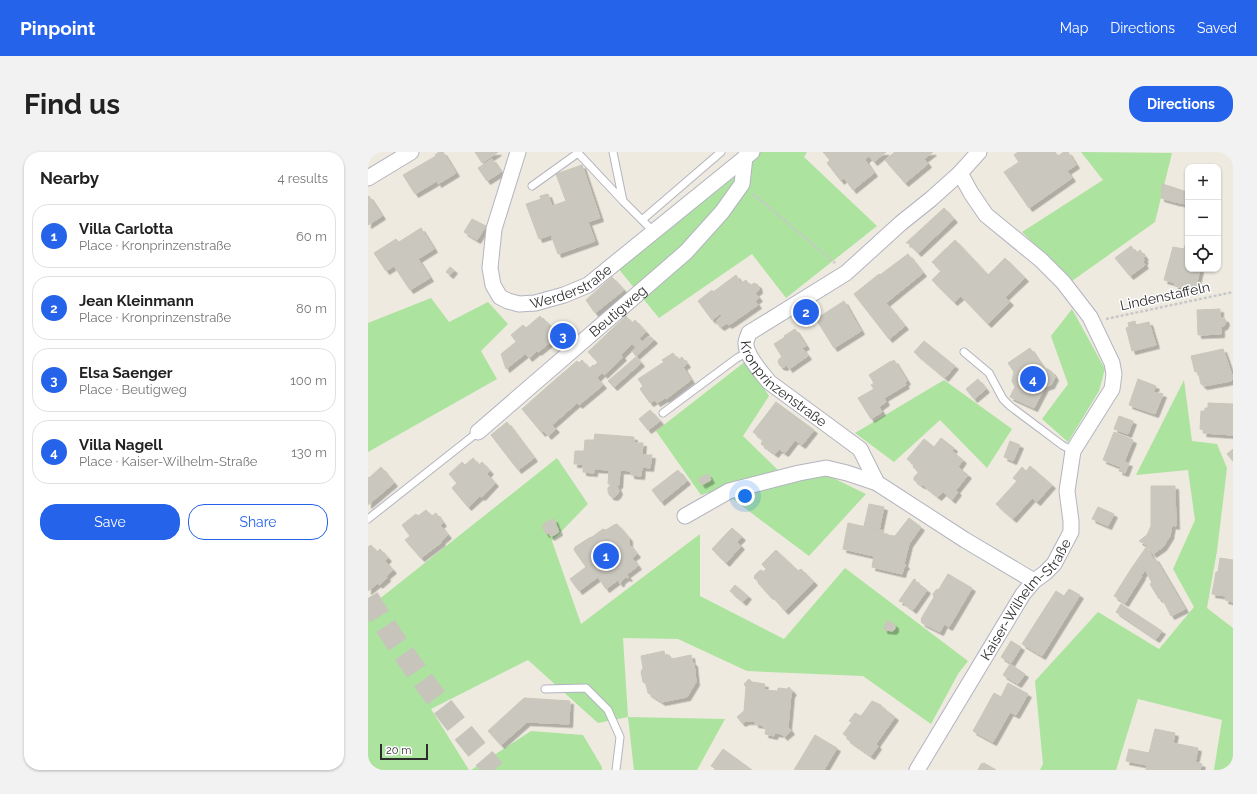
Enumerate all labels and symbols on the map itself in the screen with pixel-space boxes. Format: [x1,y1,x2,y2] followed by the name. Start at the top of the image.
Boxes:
[528,261,615,312] street label: Werderstraße
[1119,279,1211,313] street label: Lindenstaffeln
[586,282,650,340] street label: Beutigweg
[793,297,819,327] pin: 2
[550,321,576,351] pin: 3
[738,340,830,430] street label: Kronprinzenstraße
[1020,364,1046,394] pin: 4
[735,486,755,506] your location
[977,536,1074,663] street label: Kaiser-Wilhelm-Straße
[593,541,619,571] pin: 1
[380,742,428,761] scale bar

